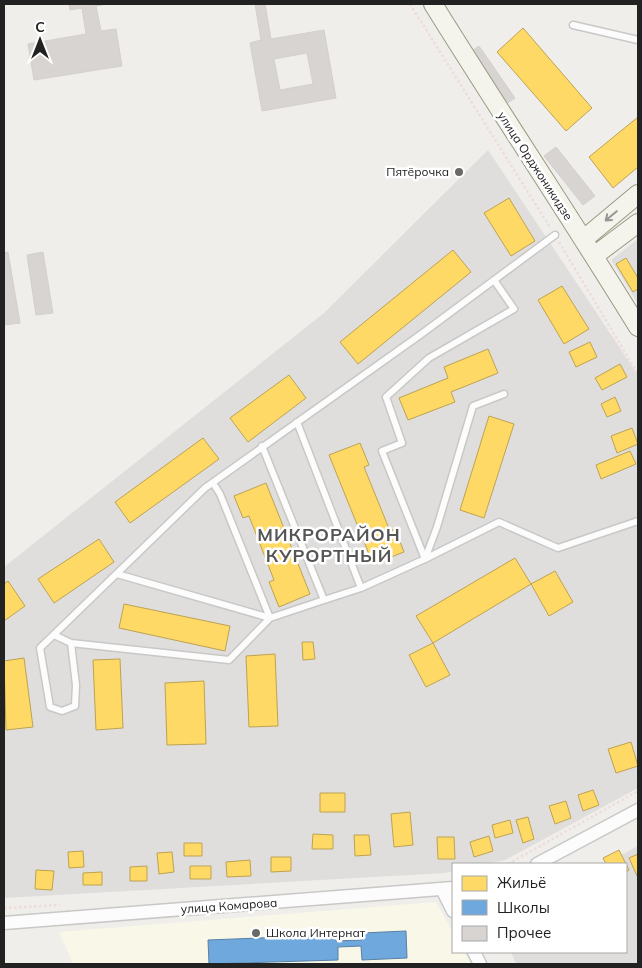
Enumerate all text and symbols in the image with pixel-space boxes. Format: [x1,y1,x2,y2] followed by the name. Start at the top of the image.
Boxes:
[15,15,65,65] north arrow
[35,18,45,36] text: С
[495,109,576,223] street label: улица Орджоникидзе
[386,164,449,179] place label: Пятёрочка
[453,166,465,178] marker: Пятёрочка
[605,211,618,222] one-way arrow
[257,523,401,567] district label: МИКРОРАЙОН КУРОРТНЫЙ
[452,863,627,953] legend
[497,873,546,892] text: Жильё
[180,895,278,916] street label: улица Комарова
[497,898,550,917] text: Школы
[497,923,551,942] text: Прочее
[266,925,366,940] place label: Школа Интернат
[250,927,262,939] marker: Школа Интернат

